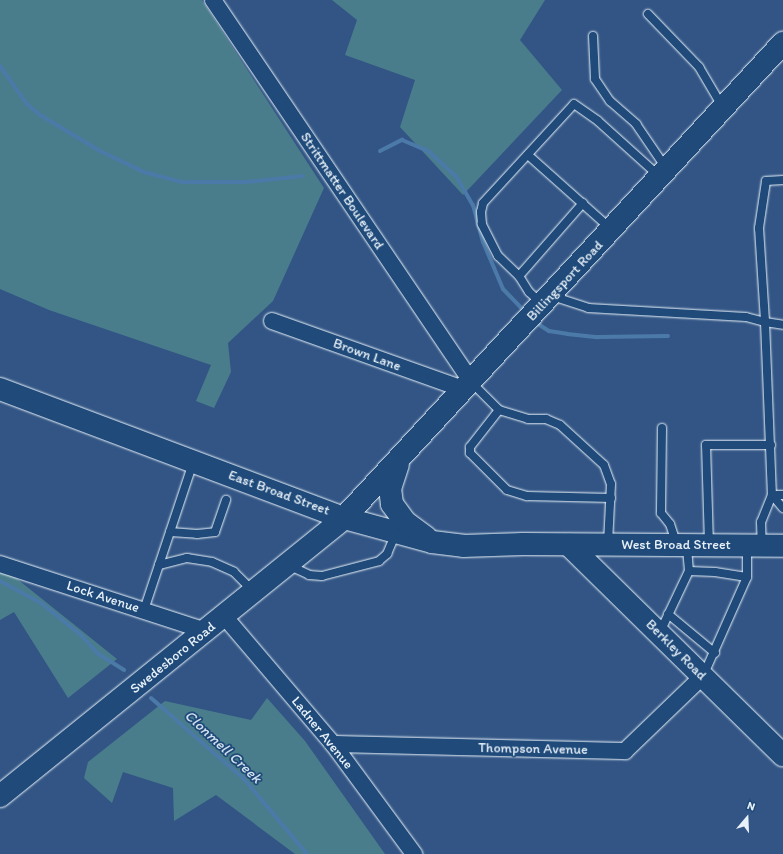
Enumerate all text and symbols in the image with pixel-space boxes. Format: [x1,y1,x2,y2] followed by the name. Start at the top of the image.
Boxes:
[297,129,387,253] street label: Strittmatter Boulevard
[523,237,607,325] street label: Billingsport Road
[331,335,403,375] street label: Brown Lane
[226,467,332,519] street label: East Broad Street
[621,537,731,553] street label: West Broad Street
[65,577,141,617] street label: Lock Avenue
[642,616,710,684] street label: Berkley Road
[127,619,219,697] street label: Swedesboro Road
[288,693,356,773] street label: Ladner Avenue
[181,707,265,787] water label: Clonmell Creek
[478,740,588,758] street label: Thompson Avenue
[727,798,767,838] north arrow
[745,799,757,814] text: N

